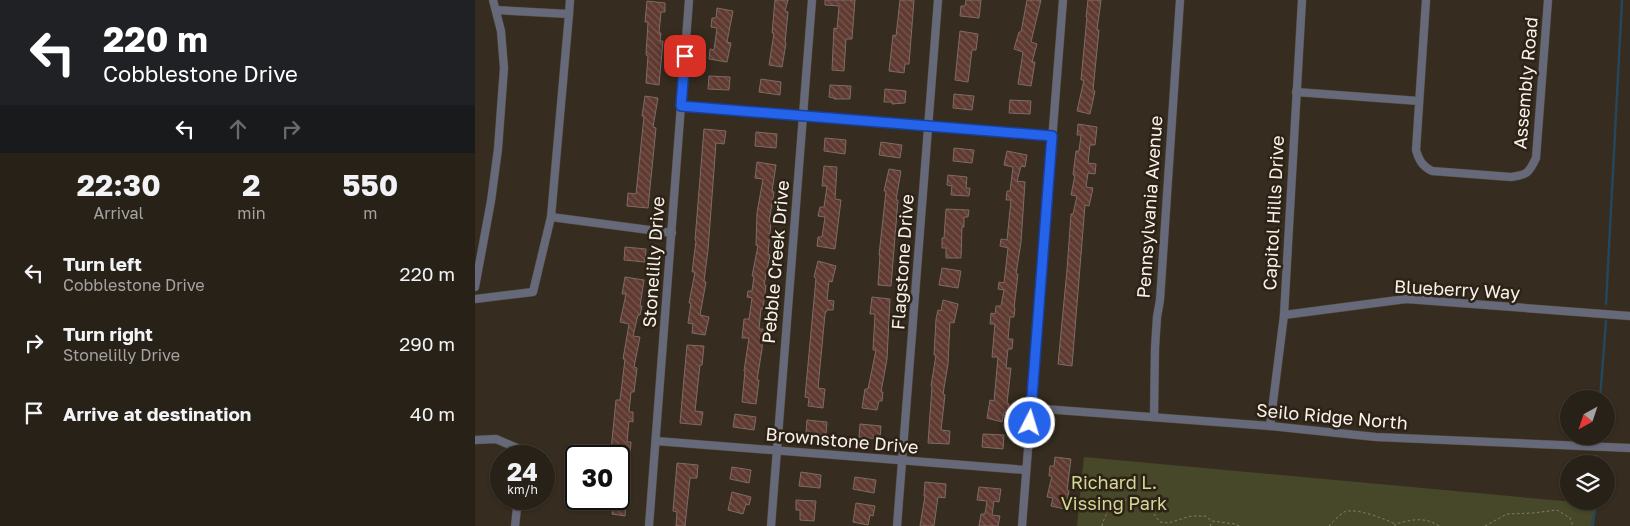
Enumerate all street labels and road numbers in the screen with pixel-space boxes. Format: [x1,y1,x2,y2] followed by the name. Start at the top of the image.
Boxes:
[1508,16,1542,150] street label: Assembly Road
[1132,115,1166,299] street label: Pennsylvania Avenue
[1258,135,1288,291] street label: Capitol Hills Drive
[757,179,793,345] street label: Pebble Creek Drive
[886,193,918,330] street label: Flagstone Drive
[637,196,669,328] street label: Stonelilly Drive
[1393,275,1521,303] street label: Blueberry Way
[1255,398,1409,434] street label: Seilo Ridge North
[765,422,919,458] street label: Brownstone Drive

